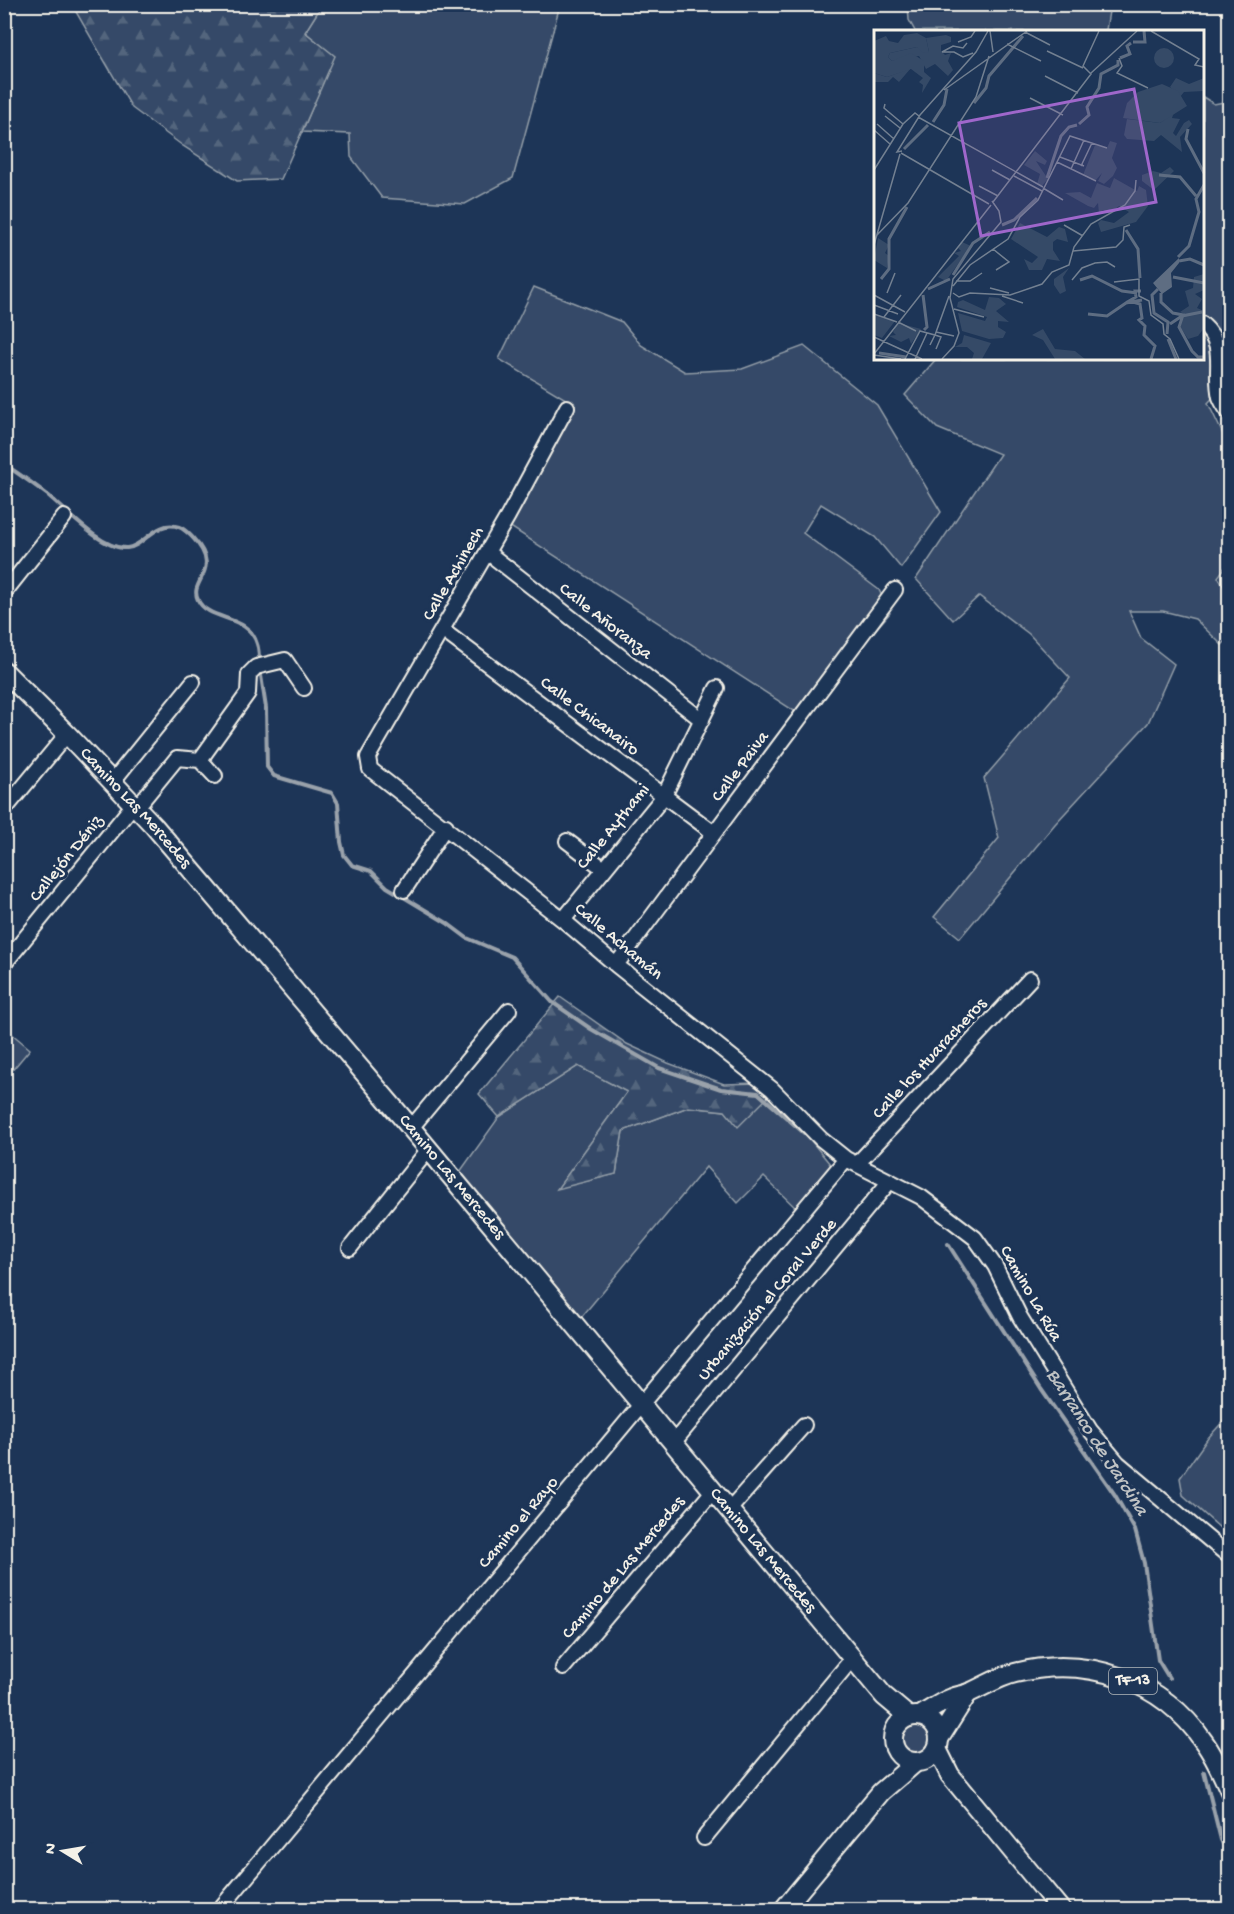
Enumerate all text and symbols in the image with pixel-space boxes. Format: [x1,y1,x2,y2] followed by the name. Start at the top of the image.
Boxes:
[874,30,1204,360] inset map
[419,523,490,625] street label: Calle Achinech
[554,579,657,666] street label: Calle Añoranza
[535,673,643,761] street label: Calle Chicanairo
[708,727,775,806] street label: Calle Paiva
[75,743,197,874] street label: Camino Las Mercedes
[573,780,655,874] street label: Calle Aythami
[26,810,109,907] street label: Callejón Déniz
[570,899,667,985] street label: Calle Achamán
[868,993,992,1124] street label: Calle los Huaracheros
[394,1110,511,1245] street label: Camino Las Mercedes
[694,1214,843,1385] street label: Urbanización el Coral Verde
[994,1242,1066,1347] street label: Camino La Rúa
[1040,1365,1153,1522] water label: Barranco de Jardina
[474,1473,564,1573] street label: Camino el Rayo
[705,1484,822,1618] street label: Camino Las Mercedes
[558,1491,691,1644] street label: Camino de Las Mercedes
[1109,1668,1157,1694] road number: TF-13
[33,1821,93,1881] north arrow
[41,1841,62,1856] text: N

